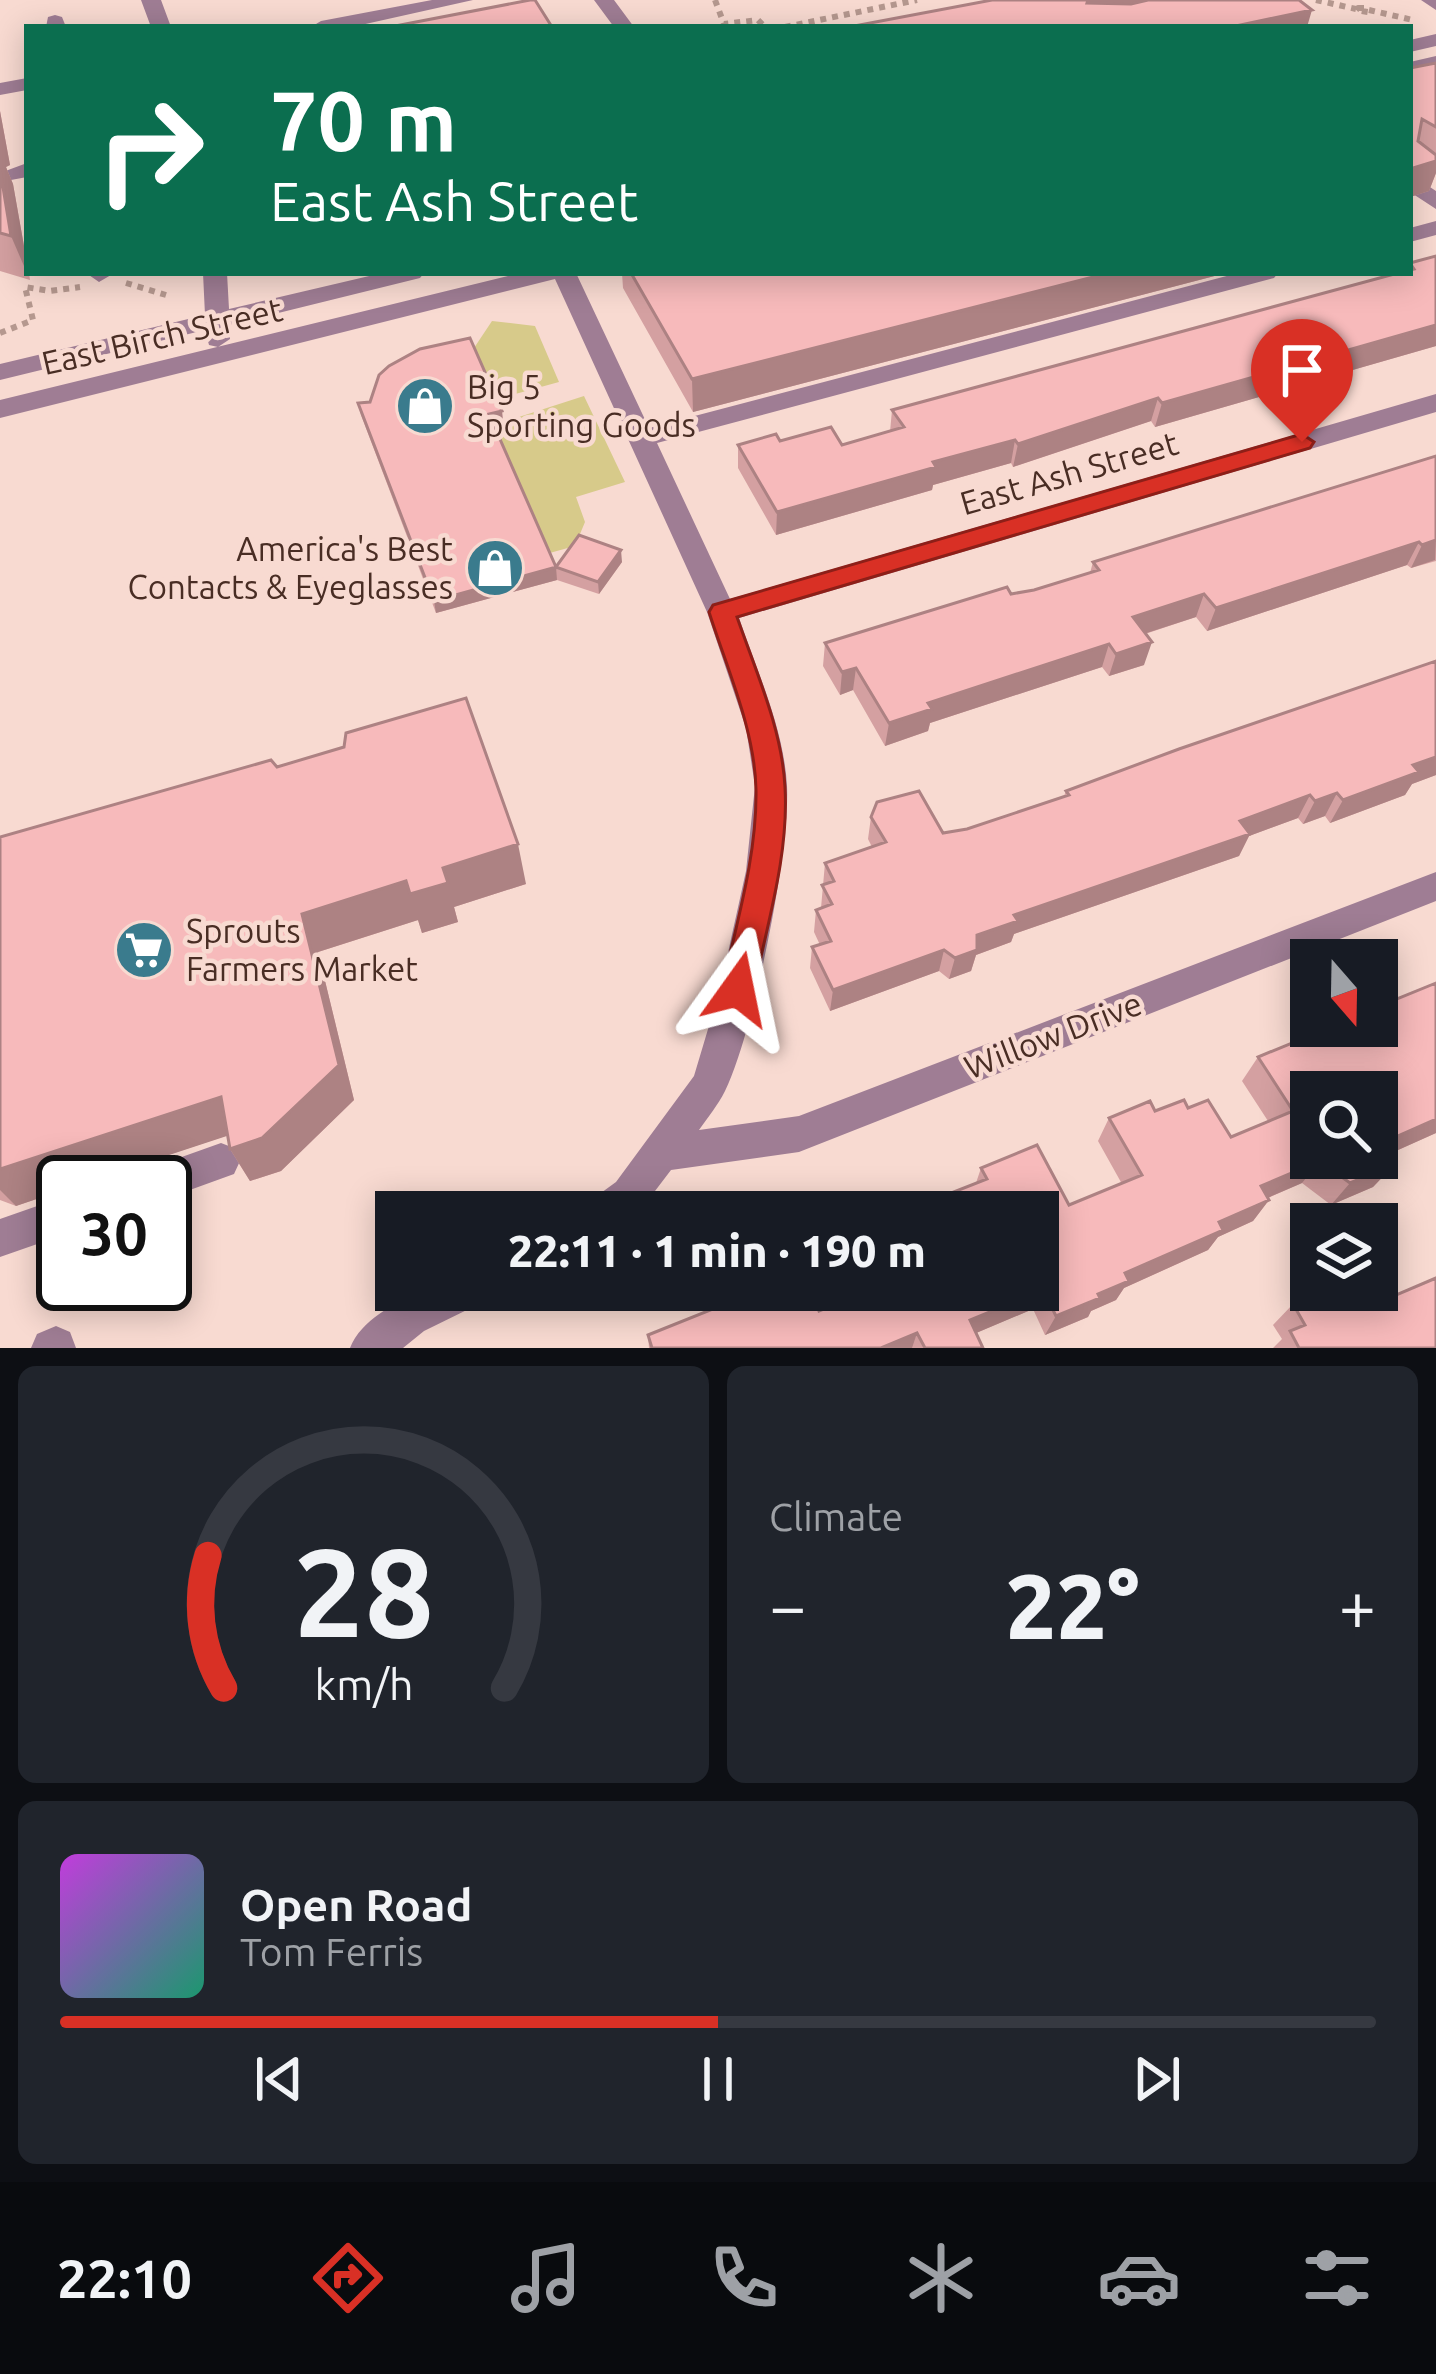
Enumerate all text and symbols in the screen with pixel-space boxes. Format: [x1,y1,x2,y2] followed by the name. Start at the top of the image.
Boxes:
[72,72,228,228] icon: right
[270,73,457,167] text: 70 m
[270,171,638,231] text: East Ash Street
[38,290,286,381] street label: East Birch Street
[1251,319,1353,442] pin
[1269,337,1335,403] icon: arrive
[467,368,696,443] place label: Big 5 Sporting Goods
[394,375,456,437] shop icon: Big 5 Sporting Goods
[956,424,1182,521] street label: East Ash Street
[127,530,453,605] place label: America's Best Contacts & Eyeglasses
[464,537,526,599] shop icon: America's Best Contacts & Eyeglasses
[186,912,418,987] place label: Sprouts Farmers Market
[113,919,175,981] supermarket icon: Sprouts Farmers Market
[675,926,801,1052] position arrow
[1290,939,1398,1047] north arrow
[1290,939,1398,1311] map controls
[959,984,1147,1085] street label: Willow Drive
[1290,1071,1398,1179] button: search
[36,1155,192,1311] speed limit sign: 30
[1290,1203,1398,1311] button: layers
[508,1225,926,1276] text: 22:11 · 1 min · 190 m
[769,1495,903,1538] text: Climate
[293,1521,434,1661] text: 28
[1005,1555,1140,1656] text: 22°
[769,1568,806,1642] text: −
[1339,1568,1376,1642] text: +
[314,1659,413,1707] text: km/h
[240,1879,472,1930] text: Open Road
[240,1930,423,1973] text: Tom Ferris
[246,2046,312,2112] icon: previous
[685,2046,751,2112] icon: pause
[1124,2046,1190,2112] icon: next
[306,2236,390,2320] icon: directions
[504,2236,588,2320] icon: music
[702,2236,786,2320] icon: phone
[899,2236,983,2320] icon: climate
[1097,2236,1181,2320] icon: car
[1295,2236,1379,2320] icon: filters
[57,2248,192,2308] text: 22:10

